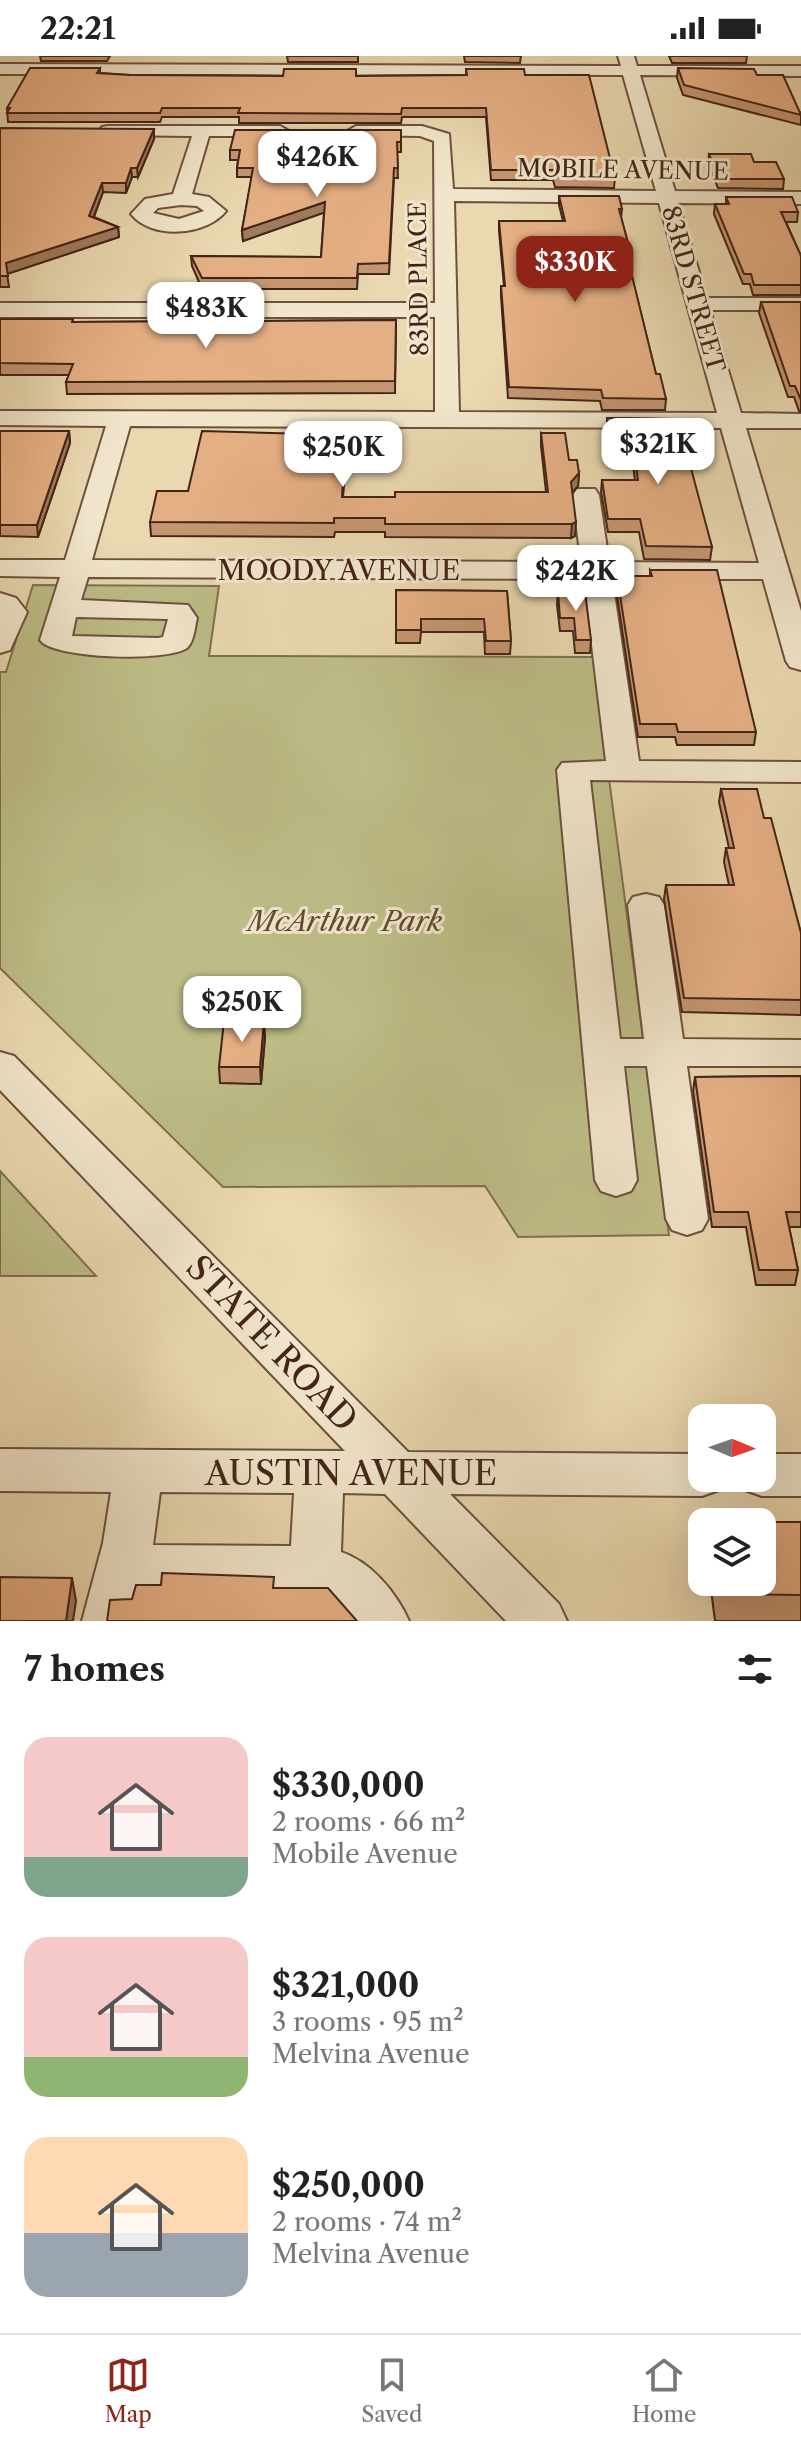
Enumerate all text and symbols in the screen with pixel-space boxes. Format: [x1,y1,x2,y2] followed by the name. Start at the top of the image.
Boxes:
[40,10,116,47] text: 22:21
[261,131,373,199] pin: $426K
[276,141,358,173] text: $426K
[517,153,729,186] street label: MOBILE AVENUE
[403,202,434,356] street label: 83RD PLACE
[656,202,731,375] street label: 83RD STREET
[519,236,631,304] pin: $330K
[534,246,616,278] text: $330K
[150,282,262,350] pin: $483K
[165,292,247,324] text: $483K
[602,418,714,486] pin: $321K
[287,421,399,489] pin: $250K
[619,428,697,460] text: $321K
[302,431,384,463] text: $250K
[520,545,632,613] pin: $242K
[218,553,460,587] street label: MOODY AVENUE
[535,555,617,587] text: $242K
[245,904,443,938] park label: McArthur Park
[186,976,298,1044] pin: $250K
[201,986,283,1018] text: $250K
[178,1246,366,1440] street label: STATE ROAD
[688,1404,776,1492] north arrow
[688,1404,776,1596] map controls
[204,1452,497,1494] street label: AUSTIN AVENUE
[688,1508,776,1596] button: layers
[733,1647,777,1691] icon: filters
[24,1648,165,1690] text: 7 homes
[272,1764,425,1806] text: $330,000
[88,1769,184,1865] icon: home
[272,1806,465,1838] text: 2 rooms · 66 m²
[272,1838,458,1870] text: Mobile Avenue
[272,1964,420,2006] text: $321,000
[88,1969,184,2065] icon: home
[272,2006,464,2038] text: 3 rooms · 95 m²
[272,2038,470,2070] text: Melvina Avenue
[272,2164,425,2206] text: $250,000
[88,2169,184,2265] icon: home
[272,2206,462,2238] text: 2 rooms · 74 m²
[272,2238,470,2270] text: Melvina Avenue
[105,2353,152,2428] tab: Map
[361,2353,422,2428] tab: Saved
[632,2353,696,2428] tab: Home

